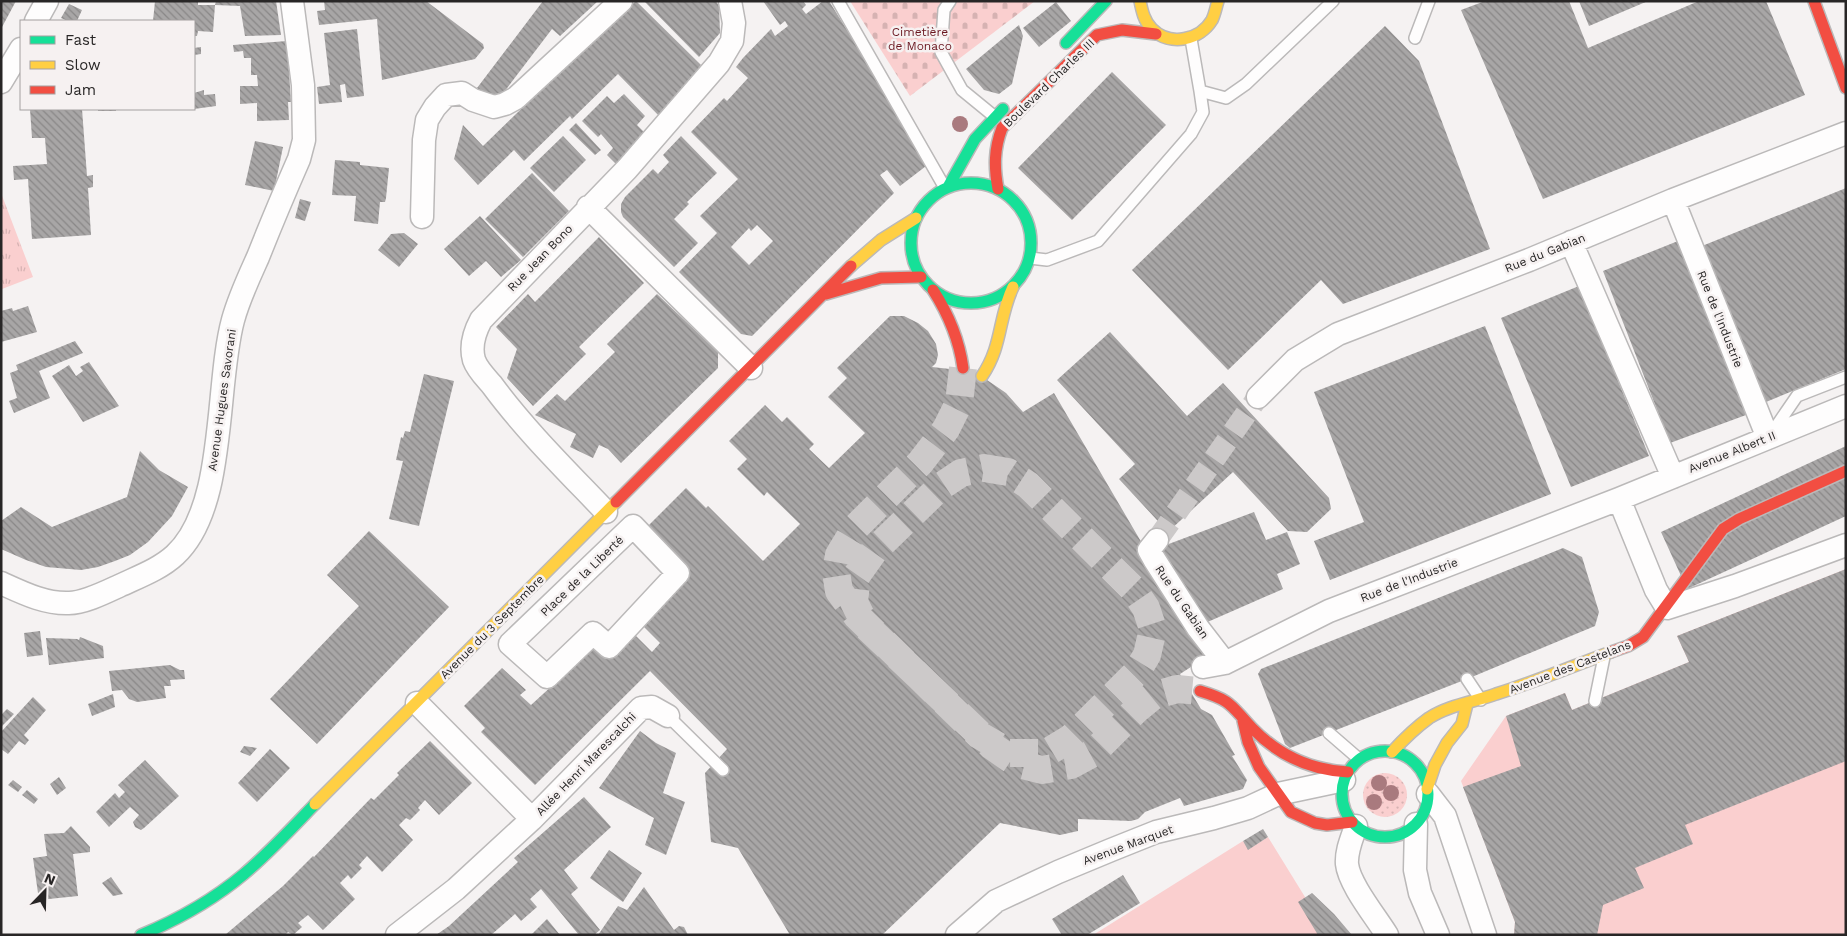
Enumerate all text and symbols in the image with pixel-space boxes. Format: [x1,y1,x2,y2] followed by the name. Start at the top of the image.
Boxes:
[20,20,195,110] legend
[888,25,952,53] park label: Cimetière de Monaco
[65,31,97,49] text: Fast
[1001,36,1097,130] street label: Boulevard Charles III
[65,56,101,74] text: Slow
[65,81,96,99] text: Jam
[505,222,575,294] street label: Rue Jean Bono
[1503,230,1587,276] street label: Rue du Gabian
[1694,269,1746,370] street label: Rue de l'Industrie
[205,328,239,472] street label: Avenue Hugues Savorani
[1686,428,1778,476] street label: Avenue Albert II
[538,533,626,619] street label: Place de la Liberté
[1358,555,1460,605] street label: Rue de l'Industrie
[1152,563,1212,641] street label: Rue du Gabian
[437,572,547,682] street label: Avenue du 3 Septembre
[1507,637,1633,697] street label: Avenue des Castelans
[533,710,639,818] street label: Allée Henri Marescalchi
[1081,822,1175,868] street label: Avenue Marquet
[20,866,70,916] north arrow
[42,870,58,888] text: N

